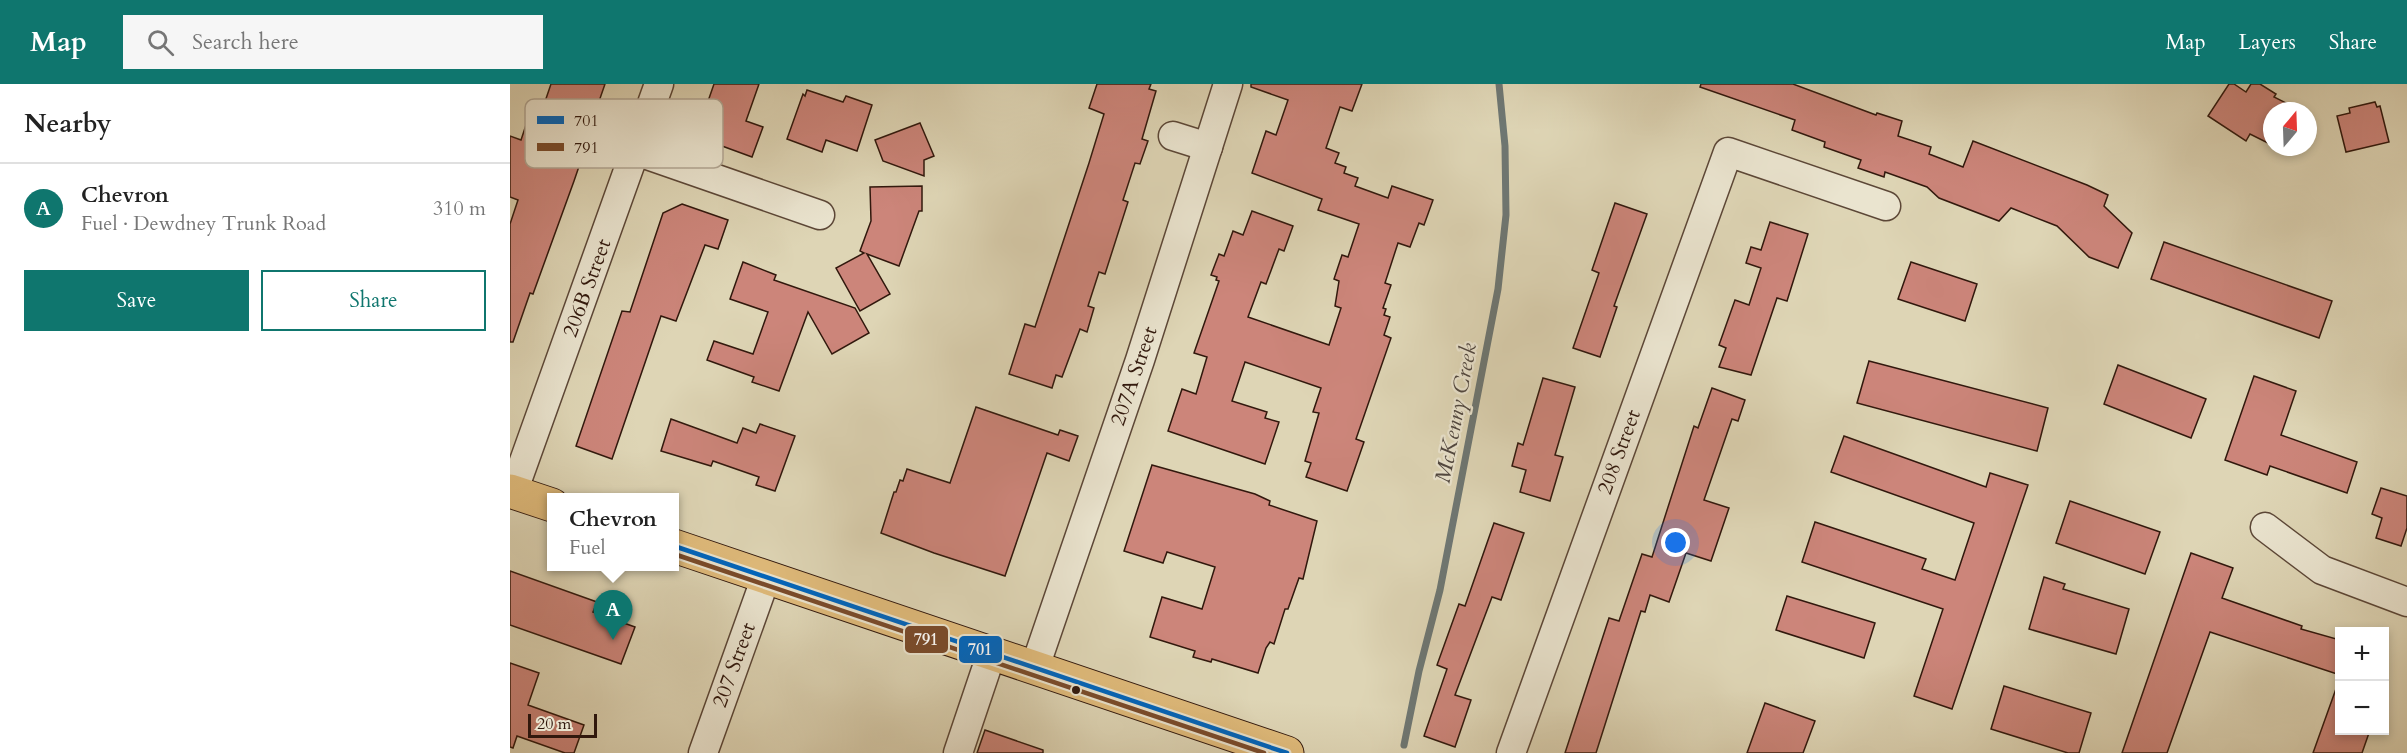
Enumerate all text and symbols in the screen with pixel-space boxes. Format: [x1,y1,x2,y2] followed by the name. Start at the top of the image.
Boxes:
[123,15,543,69] search box
[30,23,87,61] text: Map
[144,26,177,59] icon: search
[192,27,299,57] text: Search here
[2166,28,2206,57] text: Map
[2239,28,2296,57] text: Layers
[2329,28,2377,57] text: Share
[525,99,723,168] legend
[2263,102,2317,156] north arrow
[24,106,112,141] text: Nearby
[574,110,599,132] text: 701
[574,137,599,159] text: 791
[81,180,169,210] text: Chevron
[36,195,51,222] text: A
[433,195,486,222] text: 310 m
[81,210,326,237] text: Fuel · Dewdney Trunk Road
[556,234,618,341] street label: 206B Street
[24,270,249,331] button: Save
[261,270,486,331] button: Share
[1103,322,1165,430] street label: 207A Street
[1428,340,1484,486] water label: McKenny Creek
[1590,405,1648,499] street label: 208 Street
[547,493,679,571] popup
[569,504,657,534] text: Chevron
[1661,528,1690,557] your location
[569,534,606,561] text: Fuel
[594,590,632,640] pin: A
[705,618,763,712] street label: 207 Street
[904,625,949,654] line badge: 791
[2335,627,2389,735] map controls
[2335,627,2389,681] button: +
[914,629,938,651] text: 791
[958,635,1003,664] line badge: 701
[968,639,992,661] text: 701
[2335,681,2389,735] button: −
[1070,684,1082,696] unlabelled marker
[528,711,597,738] scale bar
[537,713,571,735] text: 20 m

